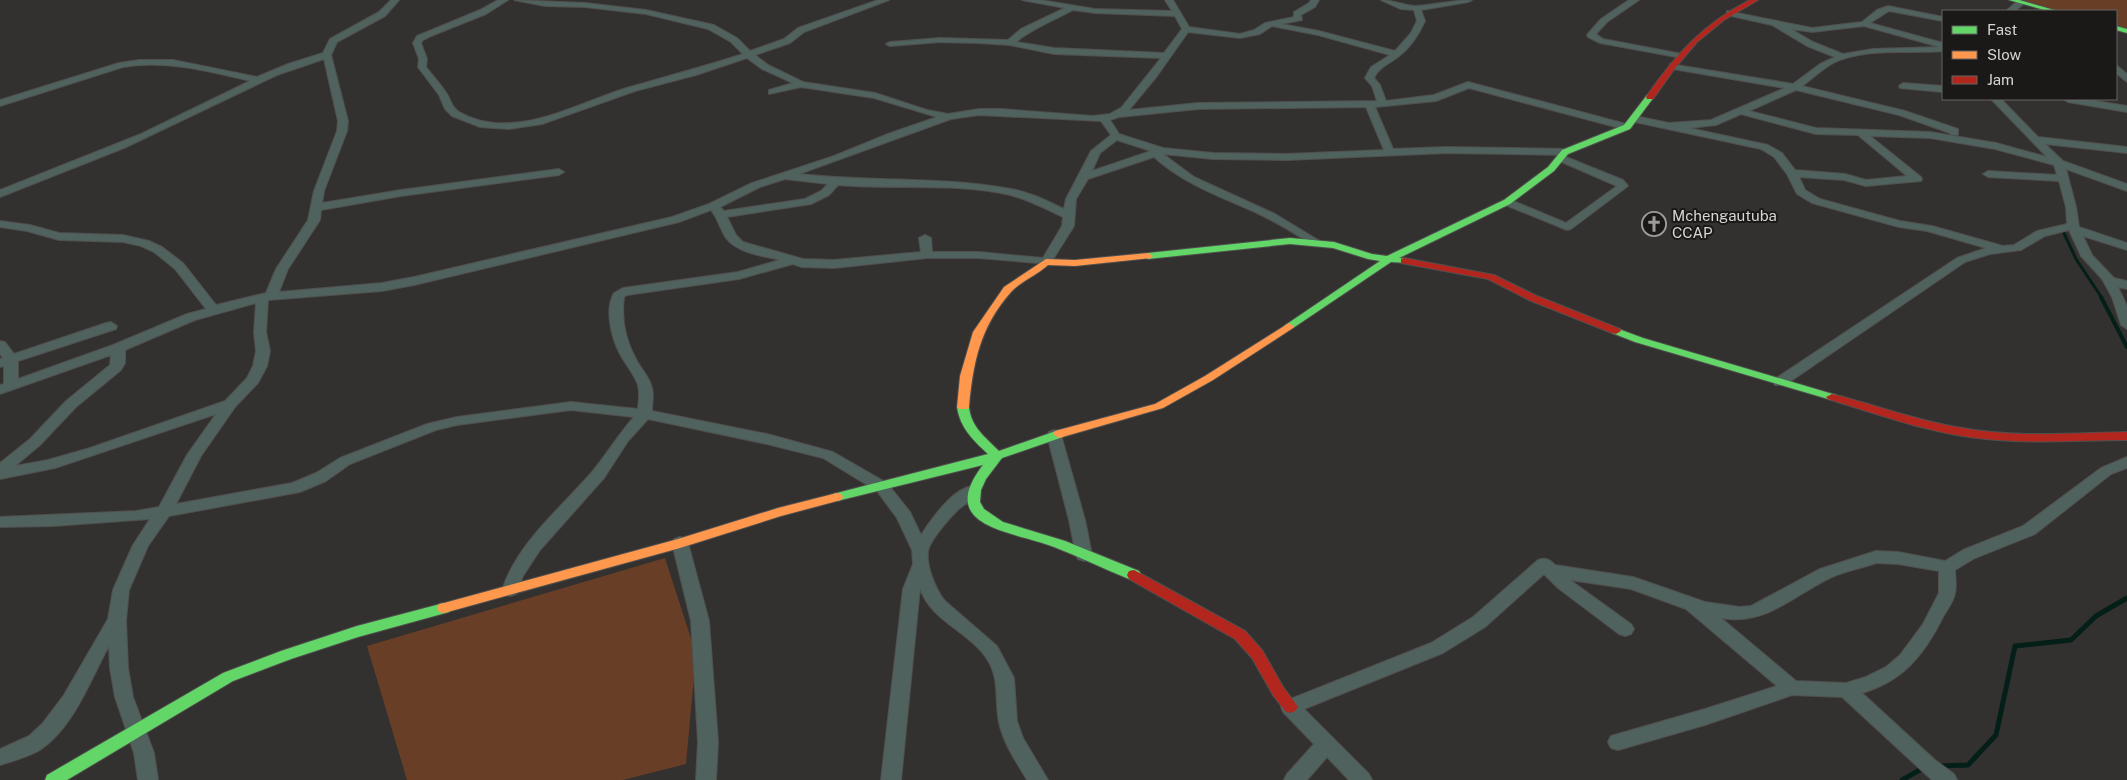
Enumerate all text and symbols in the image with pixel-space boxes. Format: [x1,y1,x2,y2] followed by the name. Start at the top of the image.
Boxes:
[1942,10,2117,100] legend
[1987,21,2017,38] text: Fast
[1987,46,2022,63] text: Slow
[1987,71,2014,88] text: Jam
[1672,207,1777,241] place label: Mchengautuba CCAP
[1641,211,1667,237] church icon: Mchengautuba CCAP

